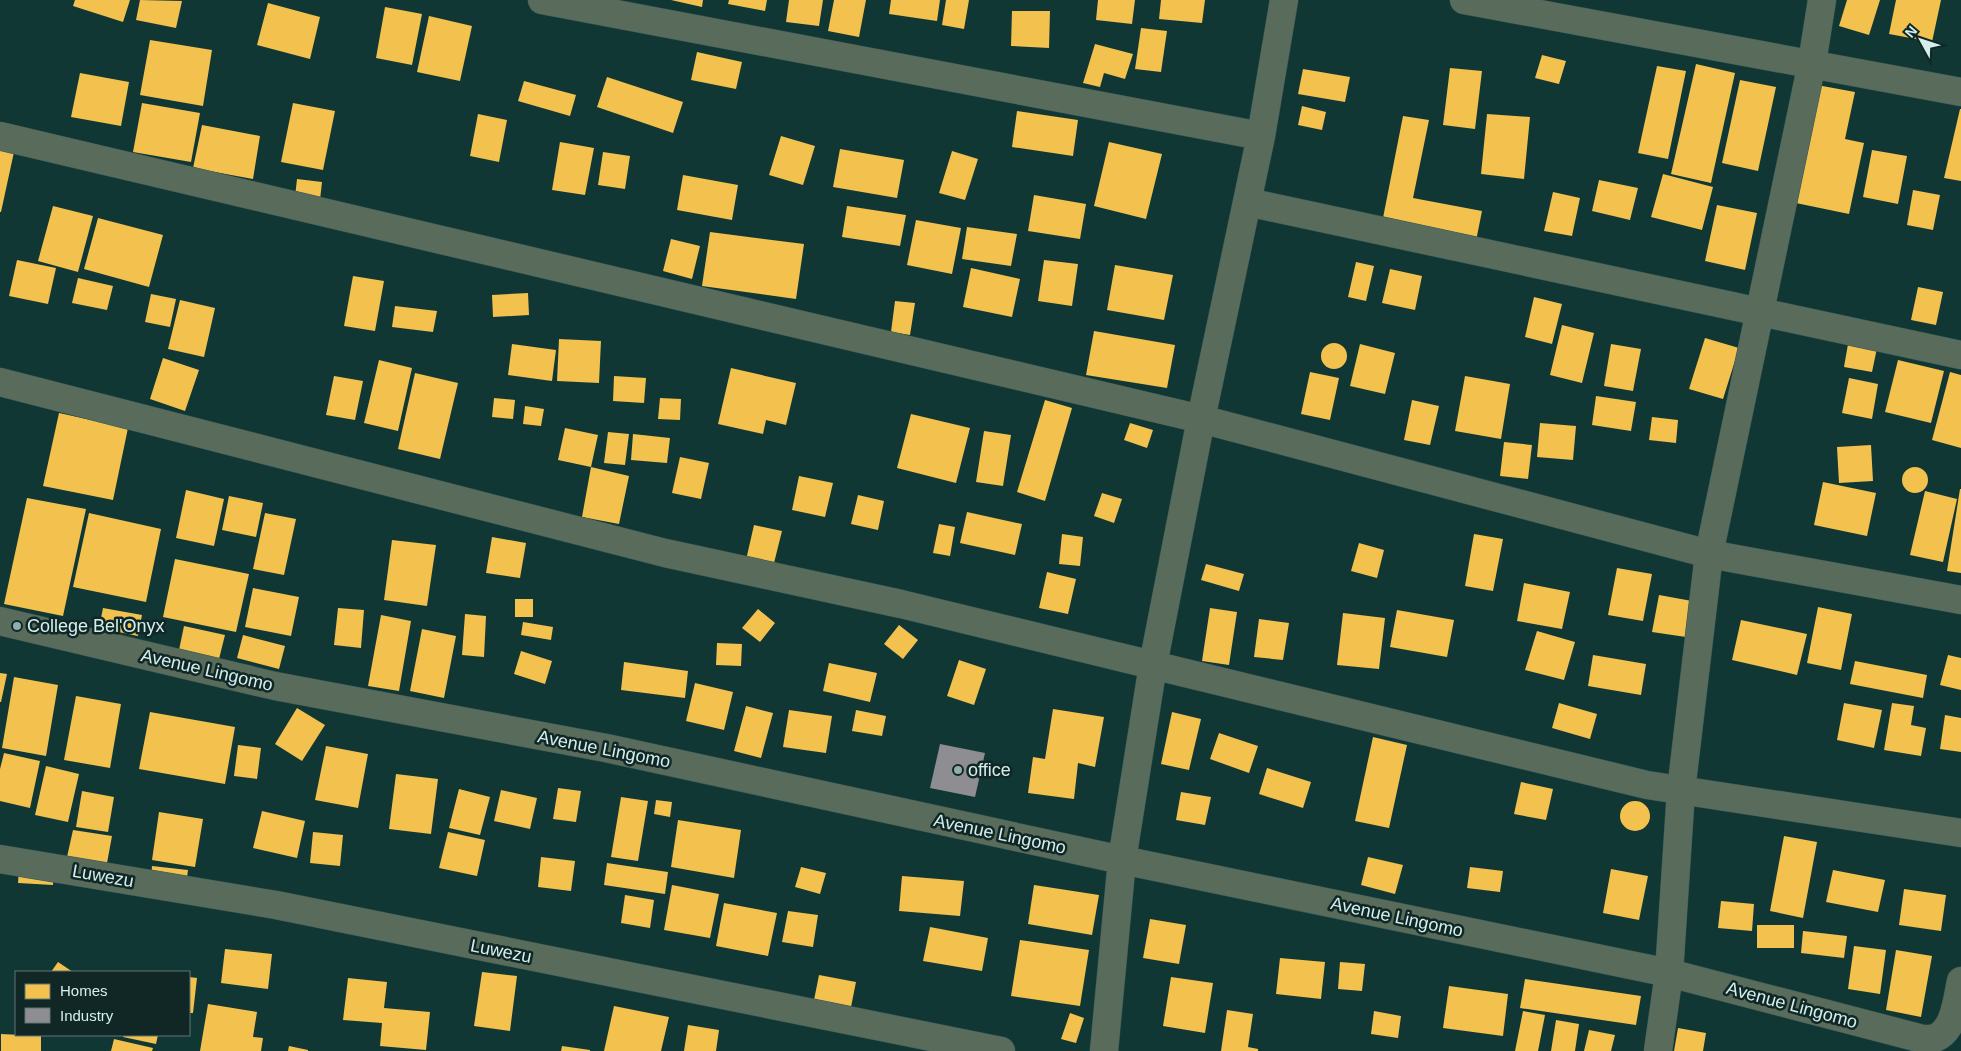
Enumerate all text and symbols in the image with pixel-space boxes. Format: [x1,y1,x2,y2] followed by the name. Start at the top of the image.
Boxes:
[1896,15,1946,65] north arrow
[1902,23,1920,41] text: N
[27,616,165,636] place label: College Bel'Onyx
[11,620,23,632] marker: College Bel'Onyx
[139,645,275,695] street label: Avenue Lingomo
[536,726,672,772] street label: Avenue Lingomo
[968,760,1011,780] place label: office
[952,764,964,776] marker: office
[932,810,1068,858] street label: Avenue Lingomo
[71,861,135,891] street label: Luwezu
[1329,893,1465,941] street label: Avenue Lingomo
[469,935,533,967] street label: Luwezu
[15,971,190,1036] legend
[1724,978,1860,1032] street label: Avenue Lingomo
[60,982,108,999] text: Homes
[60,1007,114,1024] text: Industry

